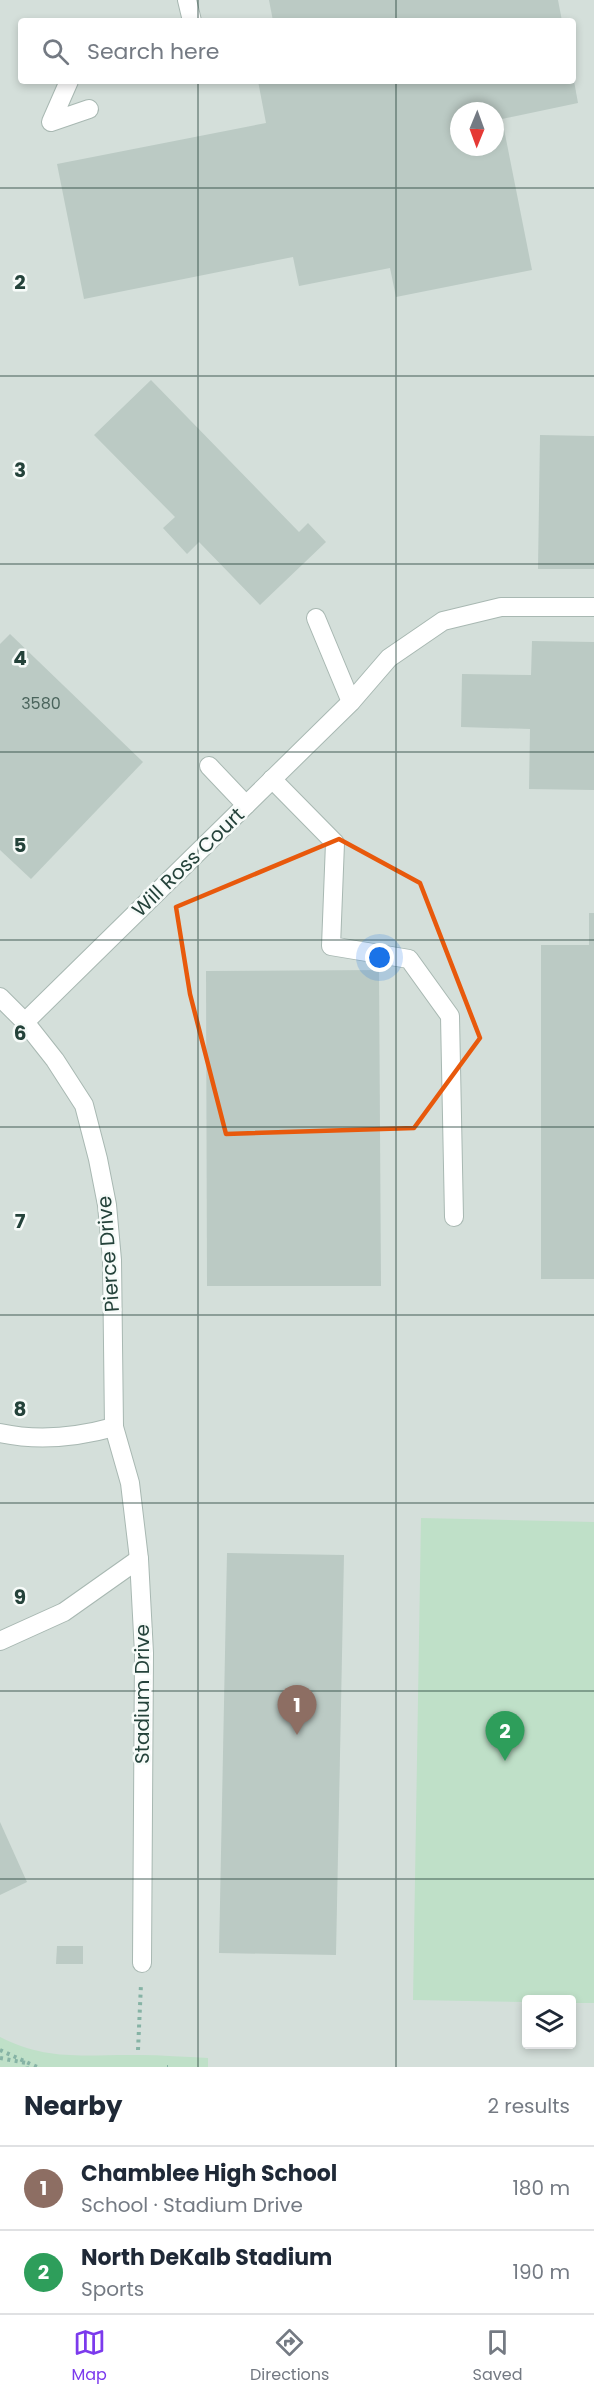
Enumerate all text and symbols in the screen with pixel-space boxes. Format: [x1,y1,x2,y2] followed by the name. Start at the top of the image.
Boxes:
[18,18,576,84] search box
[39,35,72,68] icon: search
[87,36,220,67] text: Search here
[450,102,504,156] north arrow
[14,268,26,296] text: 2
[14,456,26,484] text: 3
[13,644,27,672] text: 4
[21,692,61,715] house number: 3580
[126,801,250,923] street label: Will Ross Court
[14,831,27,859] text: 5
[365,943,394,972] your location
[14,1019,26,1047] text: 6
[90,1195,126,1313] street label: Pierce Drive
[15,1207,26,1235] text: 7
[14,1395,26,1423] text: 8
[14,1583,26,1611] text: 9
[128,1624,156,1764] street label: Stadium Drive
[278,1686,316,1735] pin: 1
[486,1712,524,1761] pin: 2
[522,1995,576,2049] map controls
[522,1995,576,2049] button: layers
[24,2088,122,2124] text: Nearby
[487,2092,570,2120] text: 2 results
[81,2158,337,2189] text: Chamblee High School
[40,2174,47,2202] text: 1
[512,2174,570,2202] text: 180 m
[81,2191,303,2219] text: School · Stadium Drive
[81,2242,332,2273] text: North DeKalb Stadium
[38,2258,49,2286] text: 2
[513,2258,570,2286] text: 190 m
[81,2275,144,2303] text: Sports
[72,2326,107,2387] tab: Map
[250,2326,329,2387] tab: Directions
[473,2326,522,2387] tab: Saved

